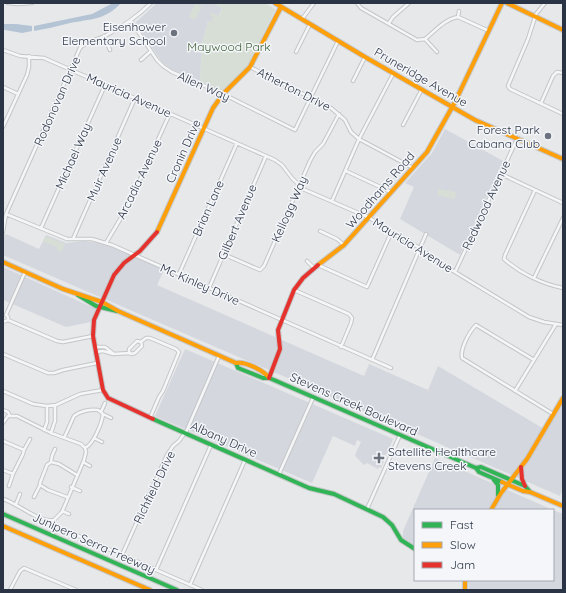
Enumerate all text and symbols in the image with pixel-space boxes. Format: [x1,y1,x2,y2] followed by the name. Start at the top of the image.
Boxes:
[62,19,166,48] place label: Eisenhower Elementary School
[169,28,179,38] marker: Eisenhower Elementary School
[187,39,271,54] park label: Maywood Park
[372,44,470,110] street label: Pruneridge Avenue
[31,54,84,148] street label: Rodonovan Drive
[255,64,333,114] street label: Atherton Drive
[175,68,233,104] street label: Allen Way
[84,70,174,121] street label: Mauricia Avenue
[162,117,204,185] street label: Cronin Drive
[52,120,94,192] street label: Michael Way
[468,122,540,151] place label: Forest Park Cabana Club
[543,131,553,141] marker: Forest Park Cabana Club
[83,135,125,203] street label: Muir Avenue
[113,136,165,221] street label: Arcadia Avenue
[343,149,417,231] street label: Woodhams Road
[459,158,513,252] street label: Redwood Avenue
[268,173,310,245] street label: Kellogg Way
[189,177,227,238] street label: Brian Lane
[214,182,260,262] street label: Gilbert Avenue
[370,214,456,276] street label: Mauricia Avenue
[158,260,242,308] street label: Mc Kinley Drive
[288,369,420,439] street label: Stevens Creek Boulevard
[189,418,260,460] street label: Albany Drive
[388,444,496,473] place label: Satellite Healthcare Stevens Creek
[130,448,178,526] street label: Richfield Drive
[373,452,385,464] marker: Satellite Healthcare Stevens Creek
[30,509,158,577] street label: Junipero Serra Freeway
[414,509,554,581] legend
[450,517,474,532] text: Fast
[450,537,476,552] text: Slow
[450,557,475,572] text: Jam

